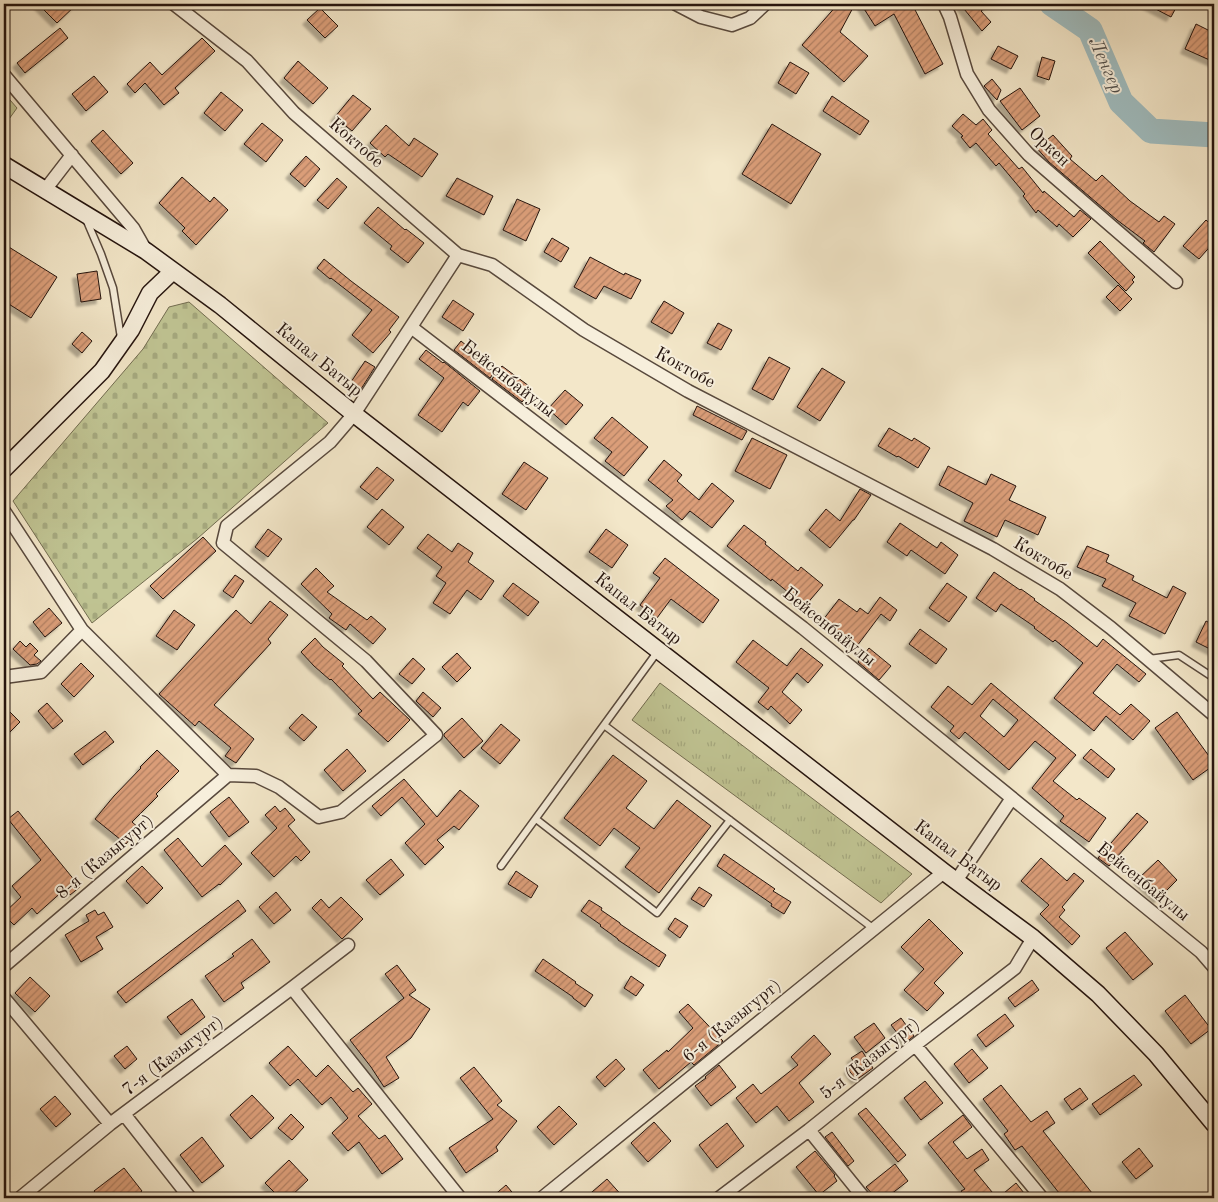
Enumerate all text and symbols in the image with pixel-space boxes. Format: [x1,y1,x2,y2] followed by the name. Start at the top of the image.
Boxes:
[1084,35,1126,97] water label: Ленгер
[325,115,387,171] street label: Коктобе
[1025,124,1073,170] street label: Оркен
[272,320,366,400] street label: Капал Батыр
[458,337,558,421] street label: Бейсенбайулы
[652,344,718,392] street label: Коктобе
[1010,534,1076,584] street label: Коктобе
[591,570,685,648] street label: Капал Батыр
[779,584,879,670] street label: Бейсенбайулы
[52,811,157,903] street label: 8-я (Казыгурт)
[911,817,1005,895] street label: Капал Батыр
[1093,839,1193,925] street label: Бейсенбайулы
[679,975,785,1066] street label: 6-я (Казыгурт)
[119,1012,227,1100] street label: 7-я (Казыгурт)
[816,1014,923,1103] street label: 5-я (Казыгурт)

